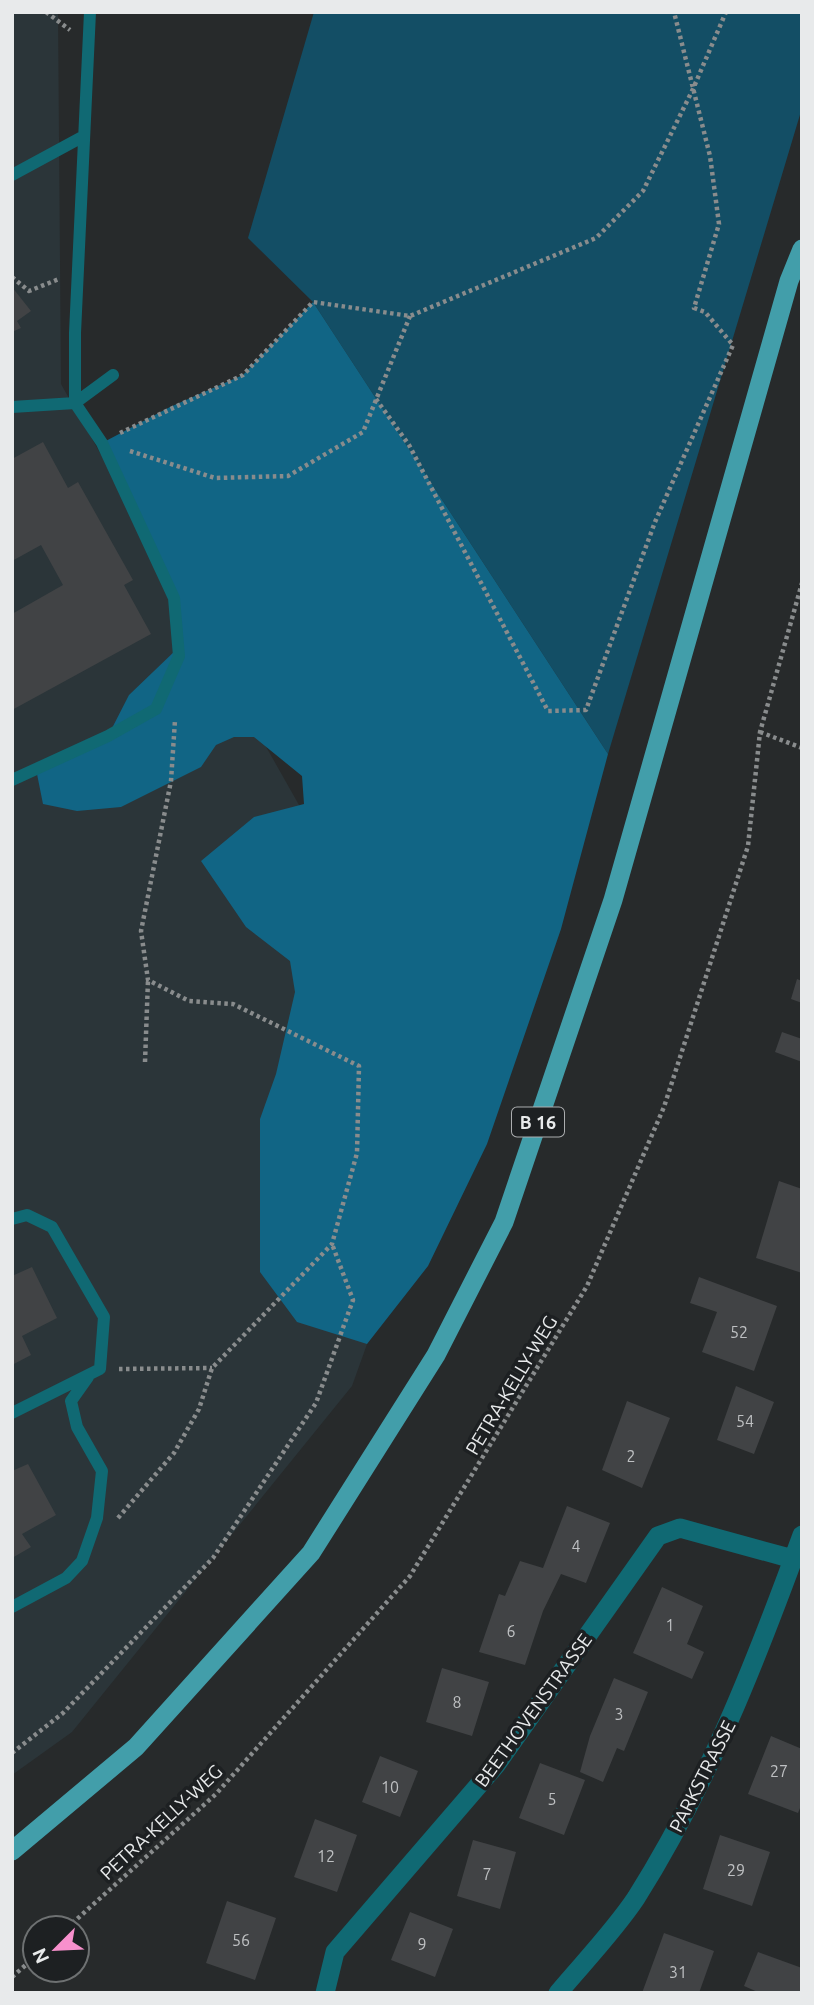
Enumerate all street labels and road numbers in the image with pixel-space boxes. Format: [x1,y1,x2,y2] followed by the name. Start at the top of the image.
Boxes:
[512,1107,564,1136] road number: B 16
[461,1311,561,1459] street label: PETRA-KELLY-WEG
[470,1629,596,1791] street label: BEETHOVENSTRASSE
[664,1716,740,1836] street label: PARKSTRASSE
[95,1760,227,1884] street label: PETRA-KELLY-WEG

